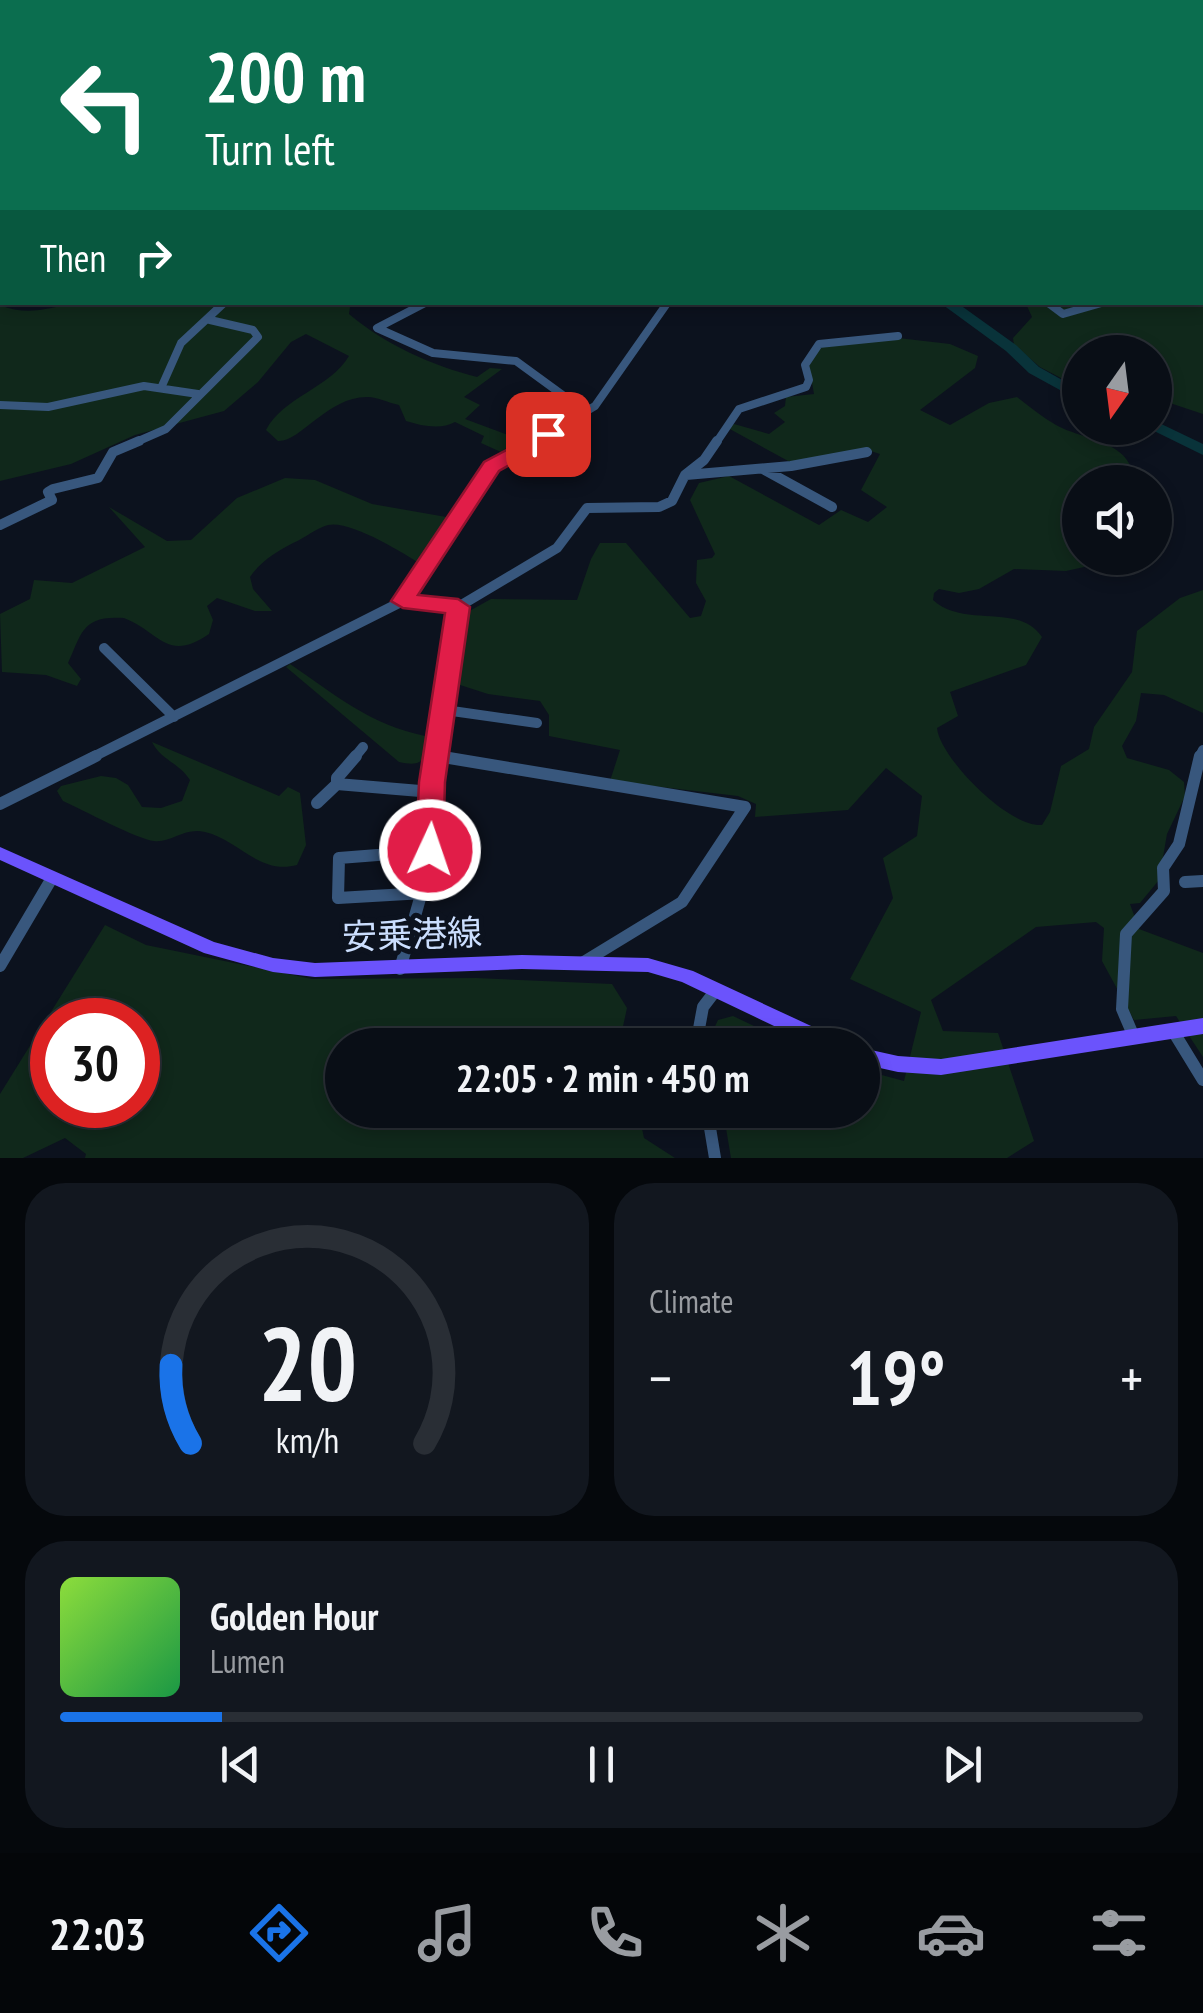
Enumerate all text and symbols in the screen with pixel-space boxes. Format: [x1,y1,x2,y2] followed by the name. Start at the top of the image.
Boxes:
[205,31,366,121] text: 200 m
[40,40,170,170] icon: left
[205,119,335,177] text: Turn left
[126,230,181,285] icon: right
[40,233,106,282] text: Then
[1062,335,1172,445] north arrow
[1062,335,1172,575] map controls
[506,392,591,477] pin
[521,407,576,462] icon: arrive
[1062,465,1172,575] button: sound
[378,798,482,902] position arrow
[341,909,483,959] street label: 安乗港線
[30,998,160,1128] speed limit sign: 30
[456,1053,749,1102] text: 22:05 · 2 min · 450 m
[649,1280,733,1322] text: Climate
[257,1295,357,1430] text: 20
[846,1329,946,1426] text: 19°
[649,1342,672,1413] text: −
[1120,1342,1143,1413] text: +
[275,1417,339,1463] text: km/h
[210,1591,379,1640] text: Golden Hour
[210,1640,285,1682] text: Lumen
[213,1737,268,1792] icon: previous
[574,1737,629,1792] icon: pause
[935,1737,990,1792] icon: next
[244,1898,314,1968] icon: directions
[412,1898,482,1968] icon: music
[580,1898,650,1968] icon: phone
[748,1898,818,1968] icon: climate
[916,1898,986,1968] icon: car
[1084,1898,1154,1968] icon: filters
[49,1904,146,1962] text: 22:03

